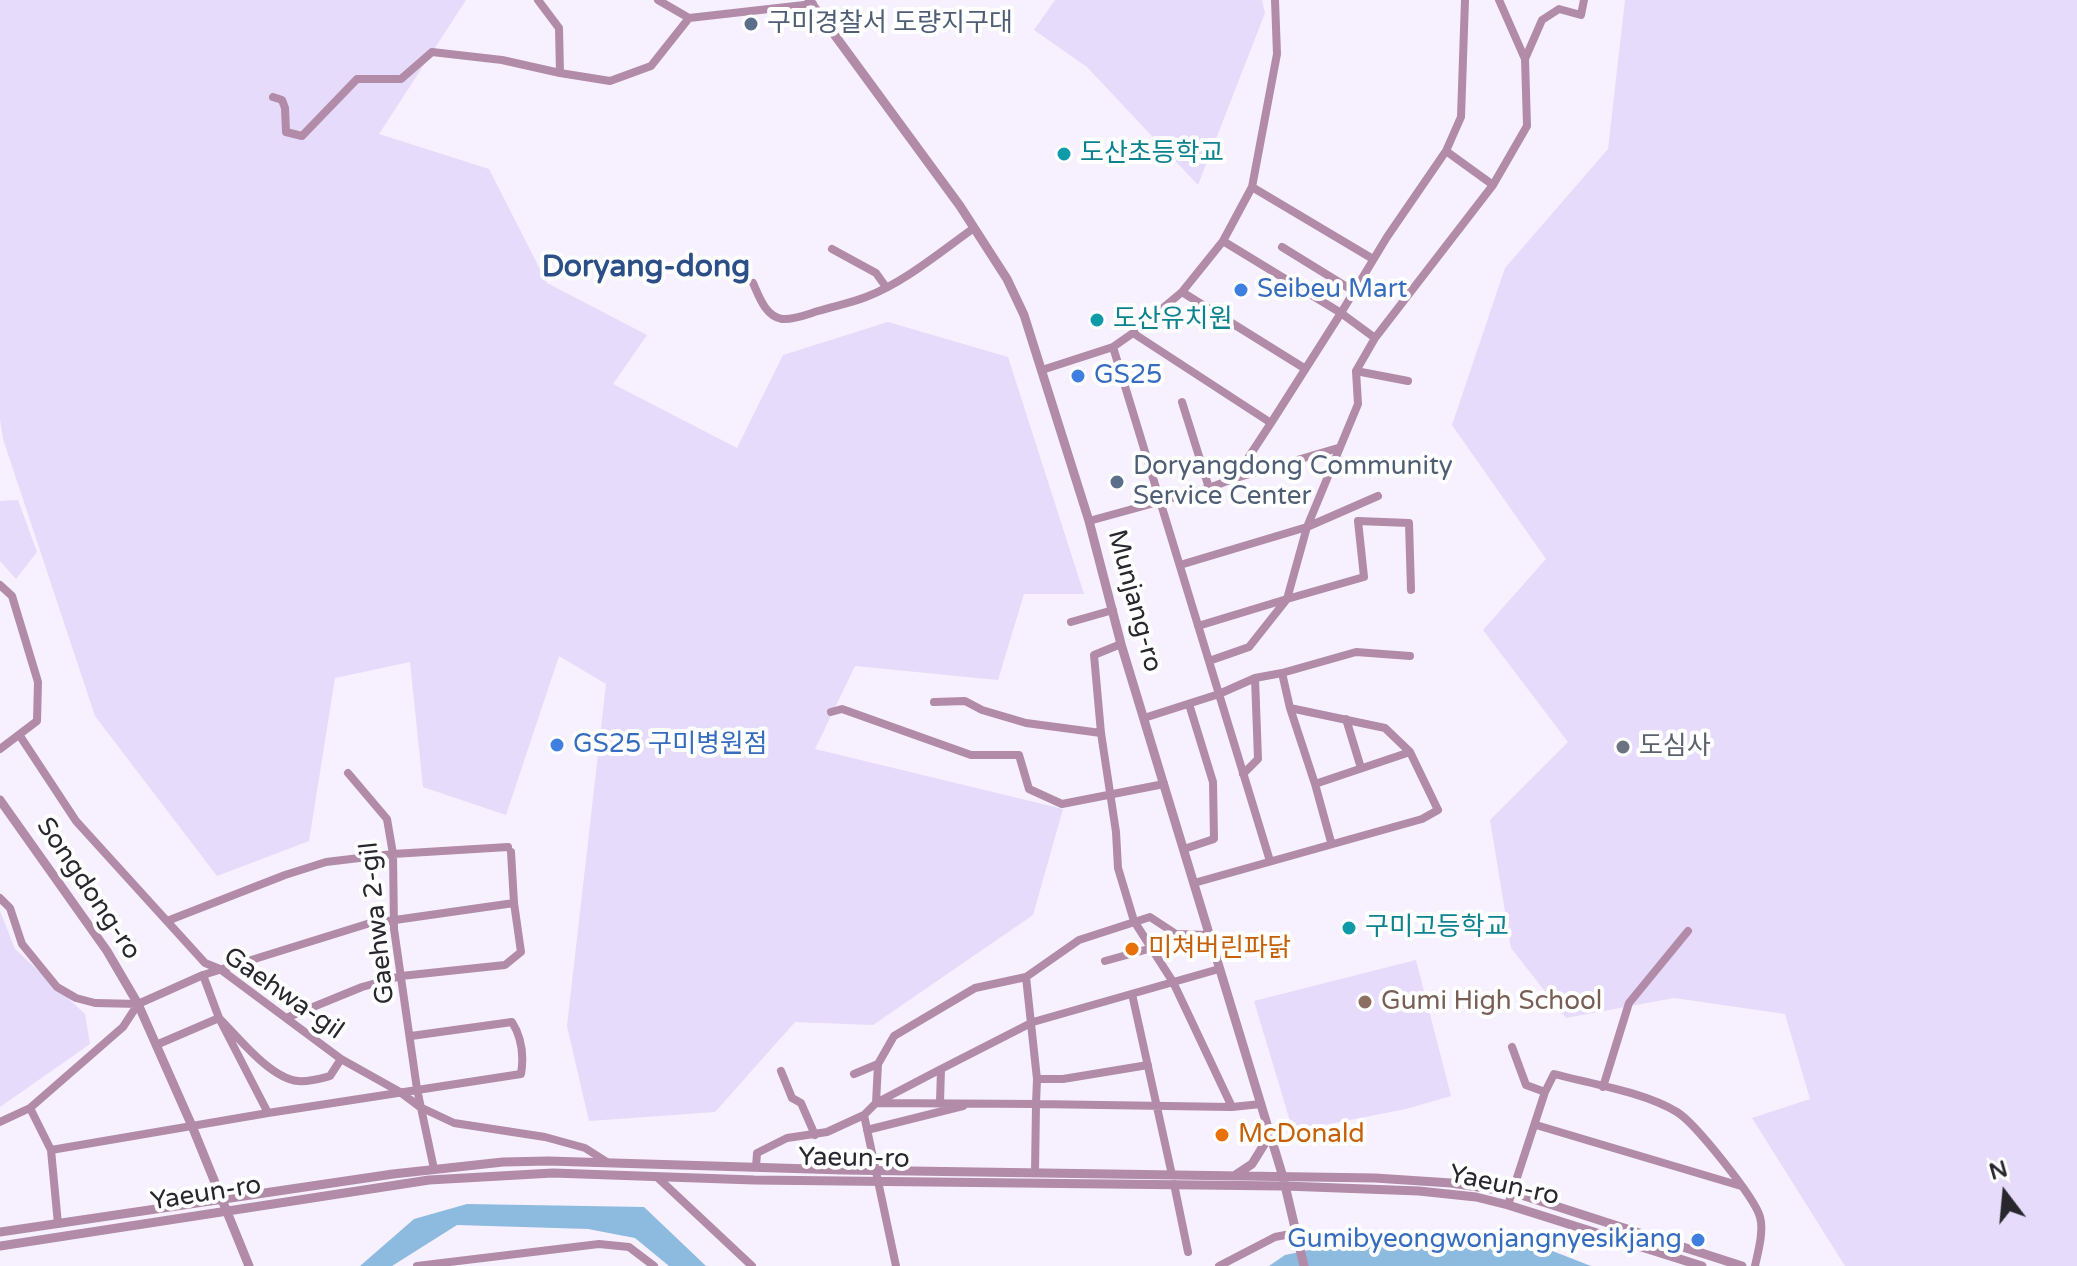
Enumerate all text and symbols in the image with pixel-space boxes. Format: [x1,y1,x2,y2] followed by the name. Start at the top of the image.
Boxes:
[767,8,1013,40] place label: 구미경찰서 도량지구대
[742,15,760,33] marker: 구미경찰서 도량지구대
[1080,138,1224,170] place label: 도산초등학교
[1055,145,1073,163] marker: 도산초등학교
[542,250,750,286] district label: Doryang-dong
[1257,274,1408,306] place label: Seibeu Mart
[1232,281,1250,299] marker: Seibeu Mart
[1113,304,1233,336] place label: 도산유치원
[1088,311,1106,329] marker: 도산유치원
[1094,360,1162,392] place label: GS25
[1069,367,1087,385] marker: GS25
[1133,451,1453,512] place label: Doryangdong Community Service Center
[1108,473,1126,491] marker: Doryangdong Community Service Center
[1100,527,1168,675] street label: Munjang-ro
[573,729,768,761] place label: GS25 구미병원점
[1639,731,1711,763] place label: 도심사
[548,736,566,754] marker: GS25 구미병원점
[1614,738,1632,756] marker: 도심사
[29,812,147,966] street label: Songdong-ro
[354,840,402,1006] street label: Gaehwa 2-gil
[1365,912,1509,944] place label: 구미고등학교
[1340,919,1358,937] marker: 구미고등학교
[1148,933,1292,965] place label: 미쳐버린파닭
[1123,940,1141,958] marker: 미쳐버린파닭
[217,941,349,1047] street label: Gaehwa-gil
[1381,986,1602,1018] place label: Gumi High School
[1356,993,1374,1011] marker: Gumi High School
[1238,1119,1365,1151] place label: McDonald
[1213,1126,1231,1144] marker: McDonald
[798,1142,910,1176] street label: Yaeun-ro
[1965,1154,2045,1234] north arrow
[1986,1156,2010,1186] text: N
[1446,1159,1562,1213] street label: Yaeun-ro
[149,1170,263,1218] street label: Yaeun-ro
[1287,1224,1682,1256] place label: Gumibyeongwonjangnyesikjang
[1689,1231,1707,1249] marker: Gumibyeongwonjangnyesikjang

